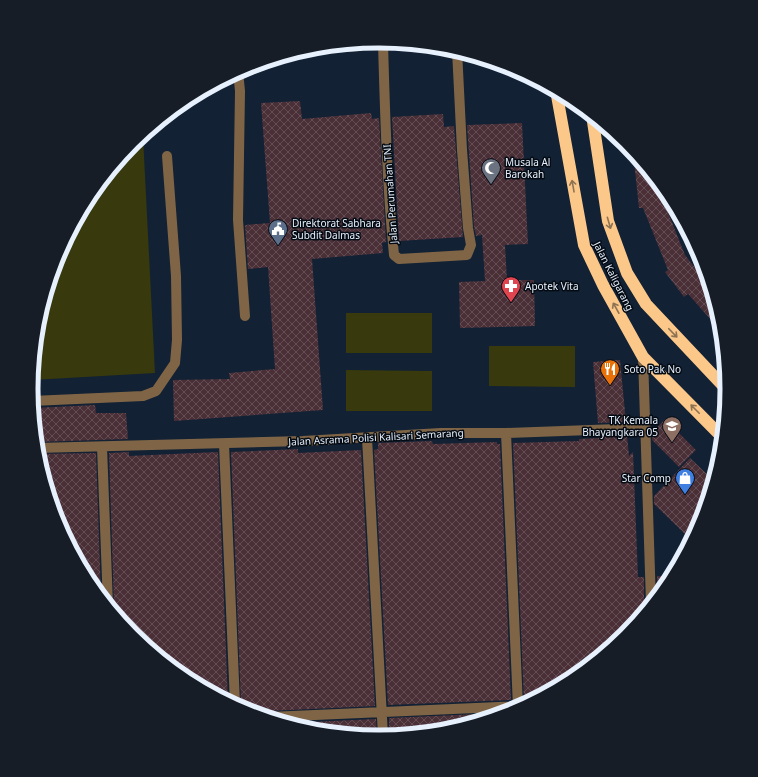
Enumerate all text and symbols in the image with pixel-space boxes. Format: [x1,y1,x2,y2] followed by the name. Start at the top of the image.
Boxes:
[380,144,401,245] street label: Jalan Perumahan TNI
[505,155,550,181] place label: Musala Al Barokah
[480,157,502,185] mosque icon: Musala Al Barokah
[569,180,577,193] one-way arrow
[292,216,381,242] place label: Direktorat Sabhara Subdit Dalmas
[606,216,613,229] one-way arrow
[267,218,289,246] public building icon: Direktorat Sabhara Subdit Dalmas
[590,238,637,313] street label: Jalan Kaligarang
[500,275,522,303] pharmacy icon: Apotek Vita
[525,279,579,293] place label: Apotek Vita
[611,302,619,314] one-way arrow
[669,328,678,338] one-way arrow
[599,358,621,386] restaurant icon: Soto Pak No
[624,362,681,376] place label: Soto Pak No
[690,404,700,414] one-way arrow
[582,413,658,439] place label: TK Kemala Bhayangkara 05
[661,415,683,443] school or university icon: TK Kemala Bhayangkara 05
[287,425,464,449] street label: Jalan Asrama Polisi Kalisari Semarang
[674,467,696,495] shop icon: Star Comp
[622,471,671,485] place label: Star Comp

